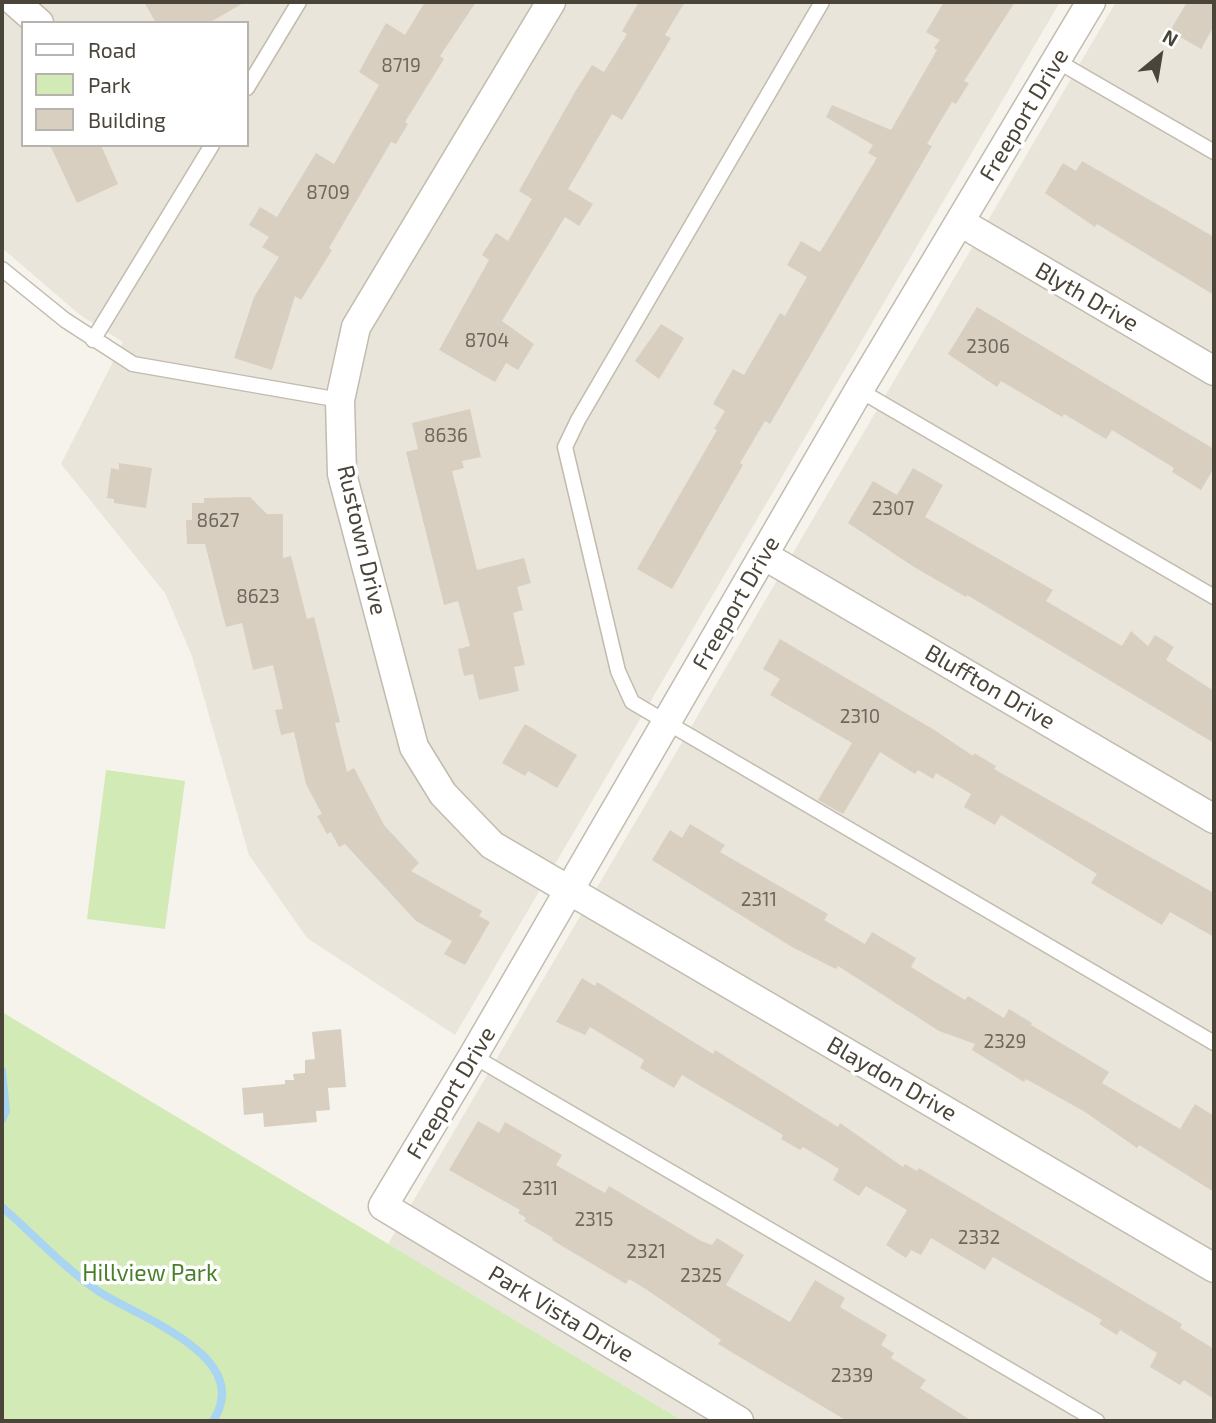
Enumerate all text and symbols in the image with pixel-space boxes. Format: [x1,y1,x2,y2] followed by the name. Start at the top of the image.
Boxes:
[21,21,248,147] legend
[1125,21,1195,91] north arrow
[1159,24,1182,51] text: N
[88,37,136,62] text: Road
[974,44,1074,186] street label: Freeport Drive
[381,55,421,77] house number: 8719
[88,72,131,97] text: Park
[88,107,166,132] text: Building
[306,182,350,204] house number: 8709
[1030,256,1144,338] street label: Blyth Drive
[465,330,509,352] house number: 8704
[966,336,1010,358] house number: 2306
[424,425,468,447] house number: 8636
[331,462,393,618] street label: Rustown Drive
[872,498,914,520] house number: 2307
[197,510,239,532] house number: 8627
[687,531,785,675] street label: Freeport Drive
[236,586,280,608] house number: 8623
[920,639,1060,735] street label: Bluffton Drive
[840,706,880,728] house number: 2310
[741,889,777,911] house number: 2311
[401,1022,501,1164] street label: Freeport Drive
[822,1031,962,1127] street label: Blaydon Drive
[984,1031,1026,1053] house number: 2329
[522,1178,558,1200] house number: 2311
[575,1209,613,1231] house number: 2315
[958,1227,1000,1249] house number: 2332
[626,1241,666,1263] house number: 2321
[82,1259,218,1287] park label: Hillview Park
[483,1260,639,1368] street label: Park Vista Drive
[680,1265,722,1287] house number: 2325
[831,1365,873,1387] house number: 2339

